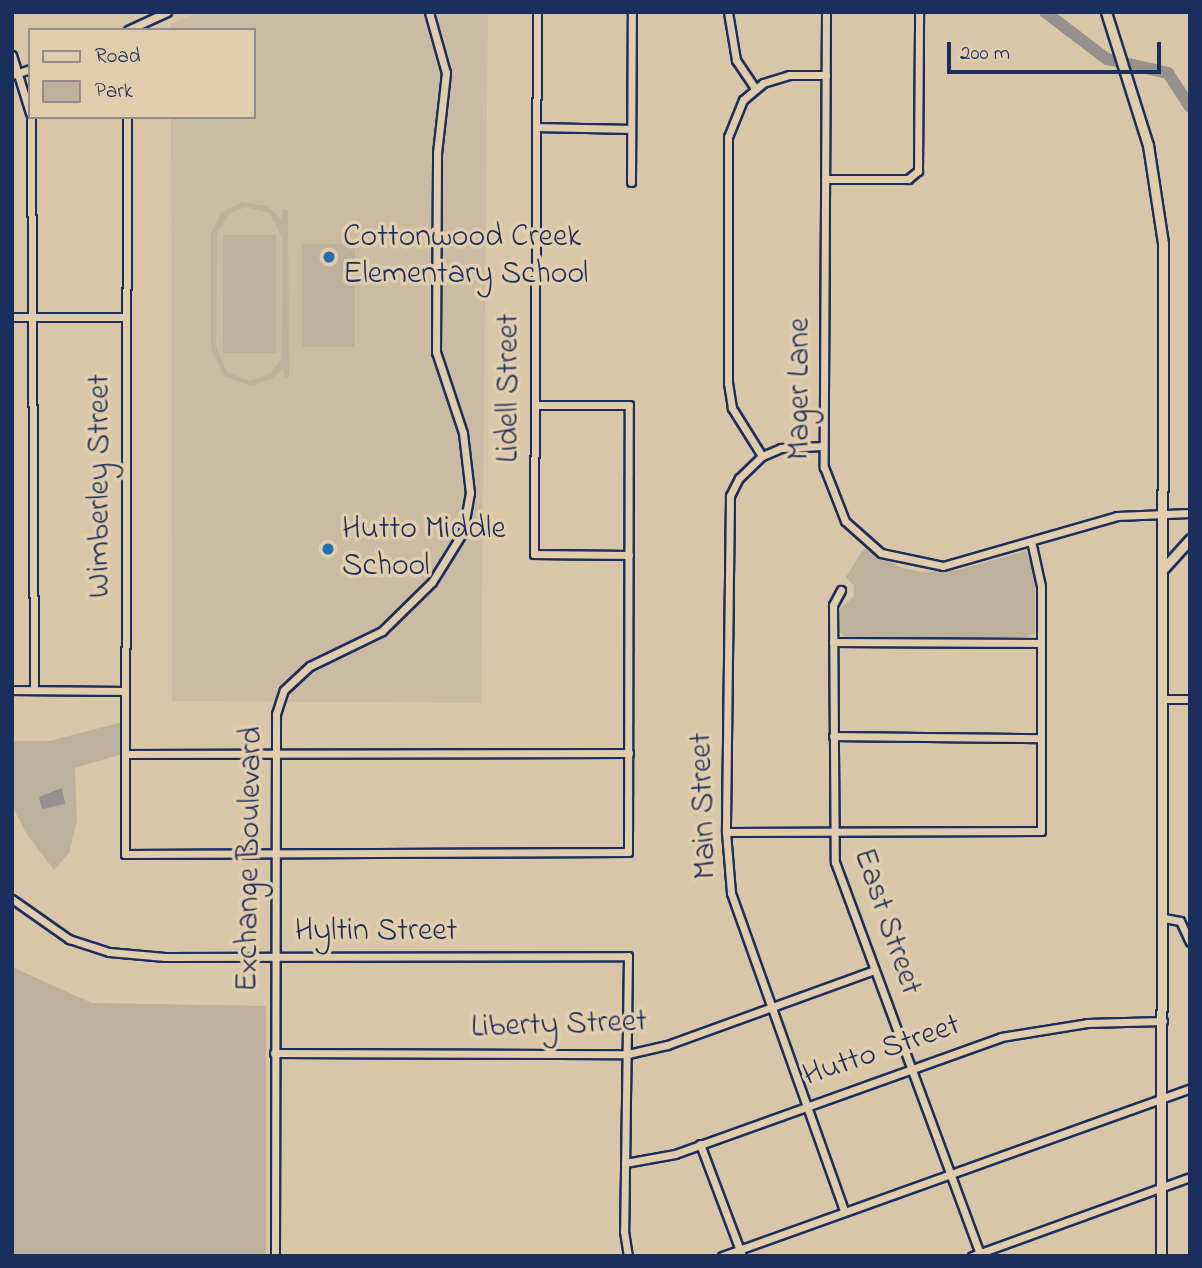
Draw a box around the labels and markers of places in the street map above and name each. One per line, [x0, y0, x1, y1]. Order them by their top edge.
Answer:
place label: Cottonwood Creek Elementary School [343, 220, 588, 295]
marker: Cottonwood Creek Elementary School [321, 249, 337, 265]
place label: Hutto Middle School [342, 512, 506, 587]
marker: Hutto Middle School [320, 541, 336, 557]

